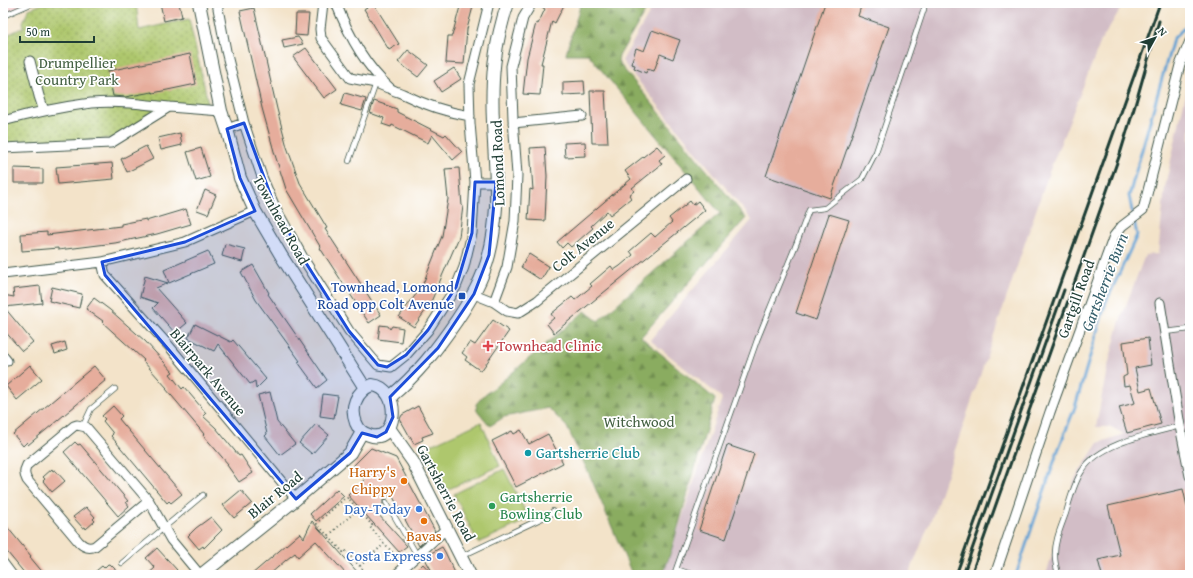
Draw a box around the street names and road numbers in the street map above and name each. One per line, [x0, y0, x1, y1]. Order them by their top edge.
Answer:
street label: Lomond Road [486, 120, 509, 206]
street label: Townhead Road [248, 171, 315, 268]
street label: Colt Avenue [547, 213, 618, 276]
street label: Gartgill Road [1052, 257, 1099, 341]
street label: Blairpark Avenue [165, 323, 251, 420]
street label: Gartsherrie Road [412, 441, 481, 545]
street label: Blair Road [243, 466, 307, 523]

